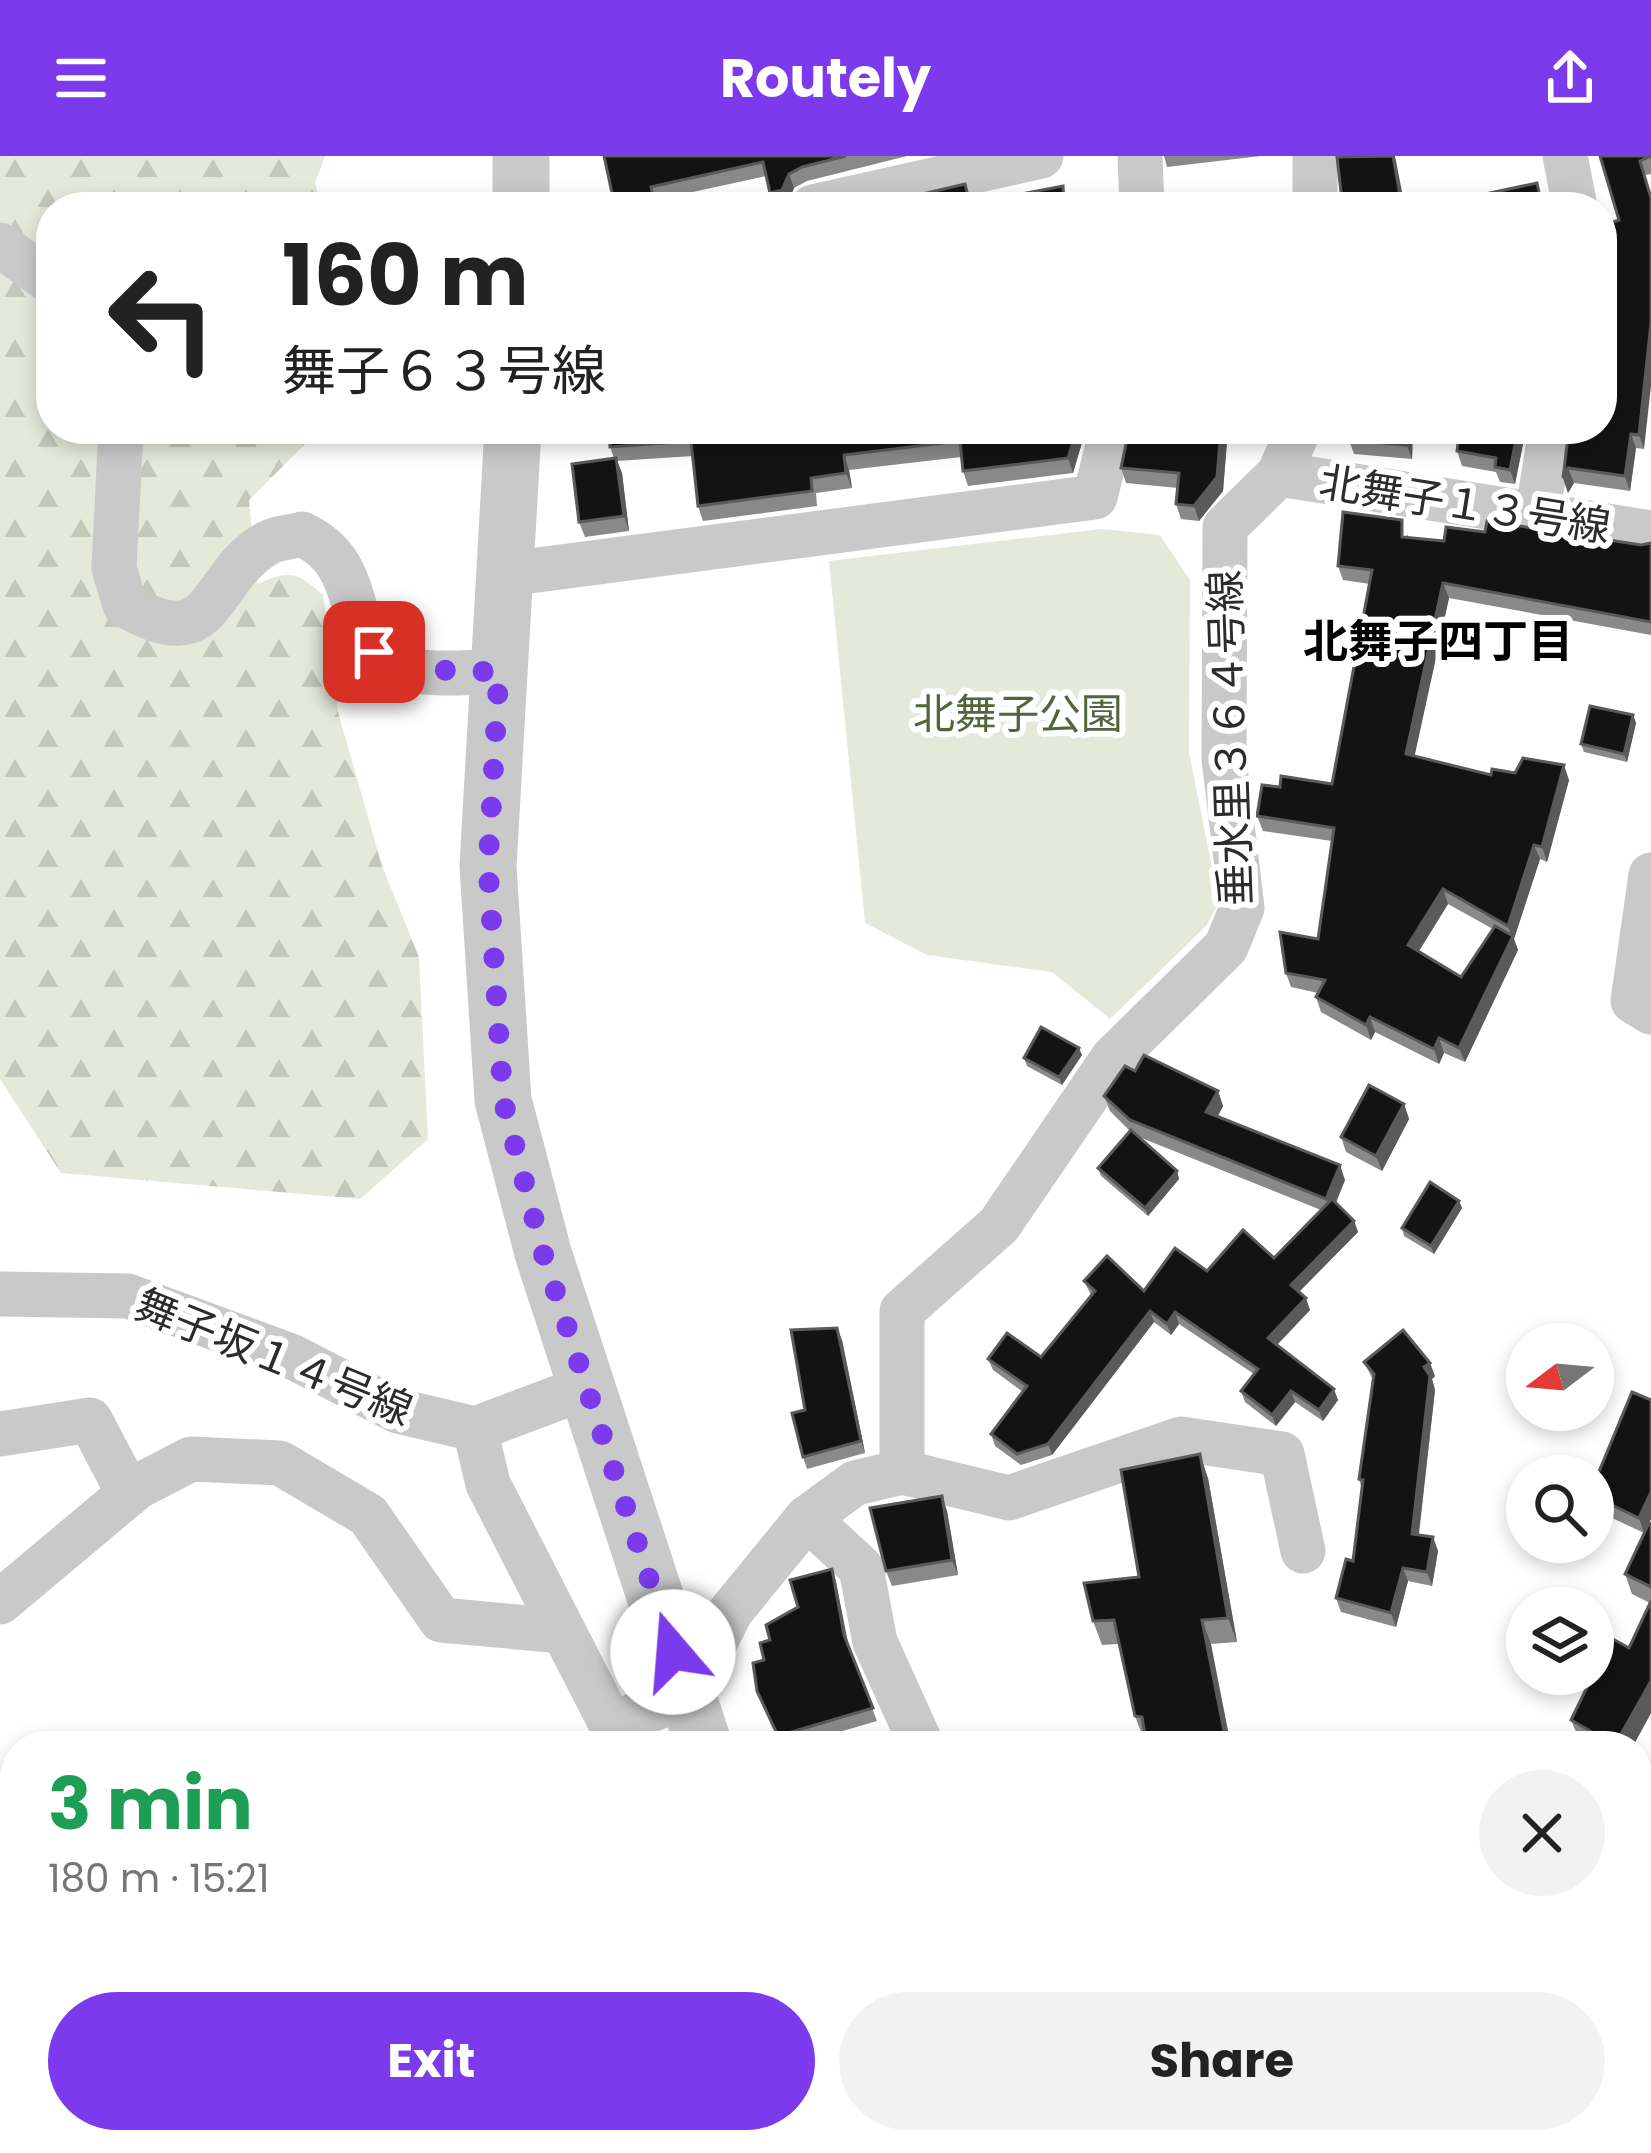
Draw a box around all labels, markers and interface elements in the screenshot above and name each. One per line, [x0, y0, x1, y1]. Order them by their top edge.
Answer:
text: Routely [720, 40, 931, 116]
icon: menu [48, 45, 114, 111]
icon: share [1537, 45, 1603, 111]
text: 160 m [282, 217, 529, 334]
icon: left [84, 240, 240, 396]
text: 舞子６３号線 [282, 333, 606, 409]
street label: 北舞子１３号線 [1315, 452, 1615, 557]
street label: 垂水里３６４号線 [1195, 569, 1266, 907]
pin [323, 601, 425, 703]
district label: 北舞子四丁目 [1303, 610, 1573, 673]
icon: arrive [341, 619, 407, 685]
park label: 北舞子公園 [913, 685, 1123, 744]
street label: 舞子坂１４号線 [126, 1275, 421, 1440]
north arrow [1506, 1323, 1614, 1431]
map controls [1506, 1323, 1614, 1695]
button: search [1506, 1455, 1614, 1563]
button: layers [1506, 1587, 1614, 1695]
position arrow [610, 1589, 736, 1715]
text: 3 min [48, 1753, 253, 1854]
button: close [1479, 1770, 1605, 1896]
text: 180 m · 15:21 [48, 1851, 269, 1906]
button: Exit [48, 1992, 815, 2130]
button: Share [839, 1992, 1605, 2130]

